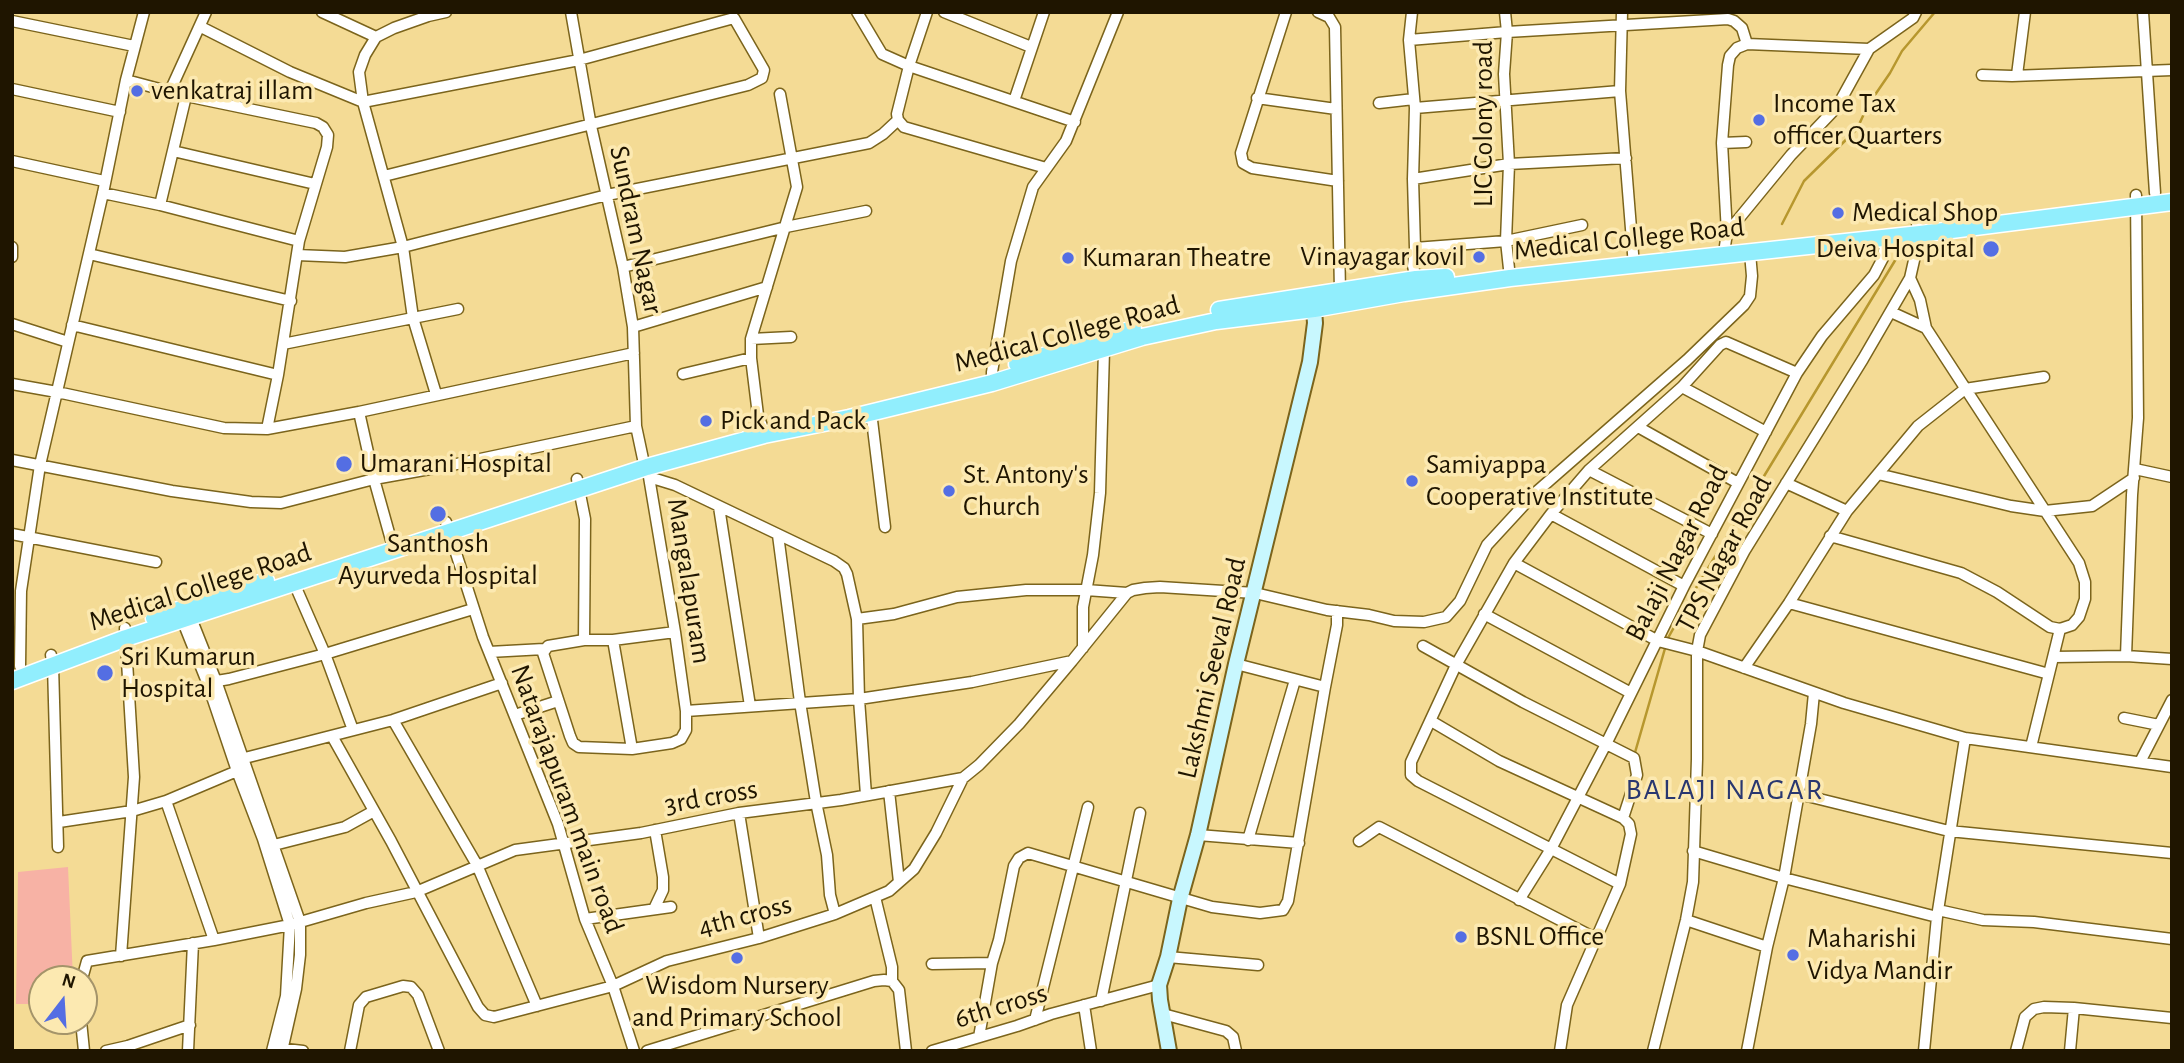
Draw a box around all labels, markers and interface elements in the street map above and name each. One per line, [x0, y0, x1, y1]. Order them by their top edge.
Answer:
street label: LIC Colony road [1467, 41, 1501, 207]
place label: venkatraj illam [151, 74, 313, 108]
marker: venkatraj illam [129, 83, 145, 99]
place label: Income Tax officer Quarters [1773, 87, 1942, 153]
marker: Income Tax officer Quarters [1751, 112, 1767, 128]
street label: Sundram Nagar [602, 143, 670, 317]
place label: Medical Shop [1852, 196, 1998, 230]
marker: Medical Shop [1830, 205, 1846, 221]
street label: Medical College Road [1512, 210, 1746, 268]
place label: Deiva Hospital [1816, 232, 1975, 266]
marker: Deiva Hospital [1981, 239, 2001, 259]
place label: Vinayagar kovil [1300, 240, 1465, 274]
place label: Kumaran Theatre [1082, 241, 1271, 275]
marker: Vinayagar kovil [1471, 249, 1487, 265]
marker: Kumaran Theatre [1060, 250, 1076, 266]
street label: Medical College Road [951, 288, 1183, 380]
place label: Pick and Pack [720, 404, 866, 438]
marker: Pick and Pack [698, 413, 714, 429]
place label: Umarani Hospital [360, 447, 552, 481]
place label: Samiyappa Cooperative Institute [1426, 448, 1653, 514]
marker: Umarani Hospital [334, 454, 354, 474]
place label: St. Antony's Church [963, 458, 1089, 524]
street label: Balaji Nagar Road [1618, 459, 1736, 647]
street label: TPS Nagar Road [1669, 470, 1779, 638]
marker: Samiyappa Cooperative Institute [1404, 473, 1420, 489]
marker: St. Antony's Church [941, 483, 957, 499]
street label: Mangalapuram [659, 496, 719, 666]
marker: Santhosh Ayurveda Hospital [428, 504, 448, 524]
place label: Santhosh Ayurveda Hospital [338, 527, 538, 593]
street label: Medical College Road [85, 535, 315, 639]
street label: Lakshmi Seeval Road [1170, 554, 1254, 782]
place label: Sri Kumarun Hospital [121, 640, 256, 706]
street label: Natarajapuram main road [503, 660, 631, 938]
marker: Sri Kumarun Hospital [95, 663, 115, 683]
street label: 3rd cross [662, 772, 760, 822]
district label: BALAJI NAGAR [1627, 772, 1823, 808]
street label: 4th cross [694, 887, 796, 945]
place label: BSNL Office [1475, 920, 1604, 954]
place label: Maharishi Vidya Mandir [1807, 922, 1952, 988]
marker: BSNL Office [1453, 929, 1469, 945]
marker: Maharishi Vidya Mandir [1785, 947, 1801, 963]
marker: Wisdom Nursery and Primary School [729, 950, 745, 966]
north arrow [28, 965, 98, 1035]
place label: Wisdom Nursery and Primary School [632, 969, 842, 1035]
text: N [60, 970, 78, 992]
street label: 6th cross [951, 976, 1051, 1036]

